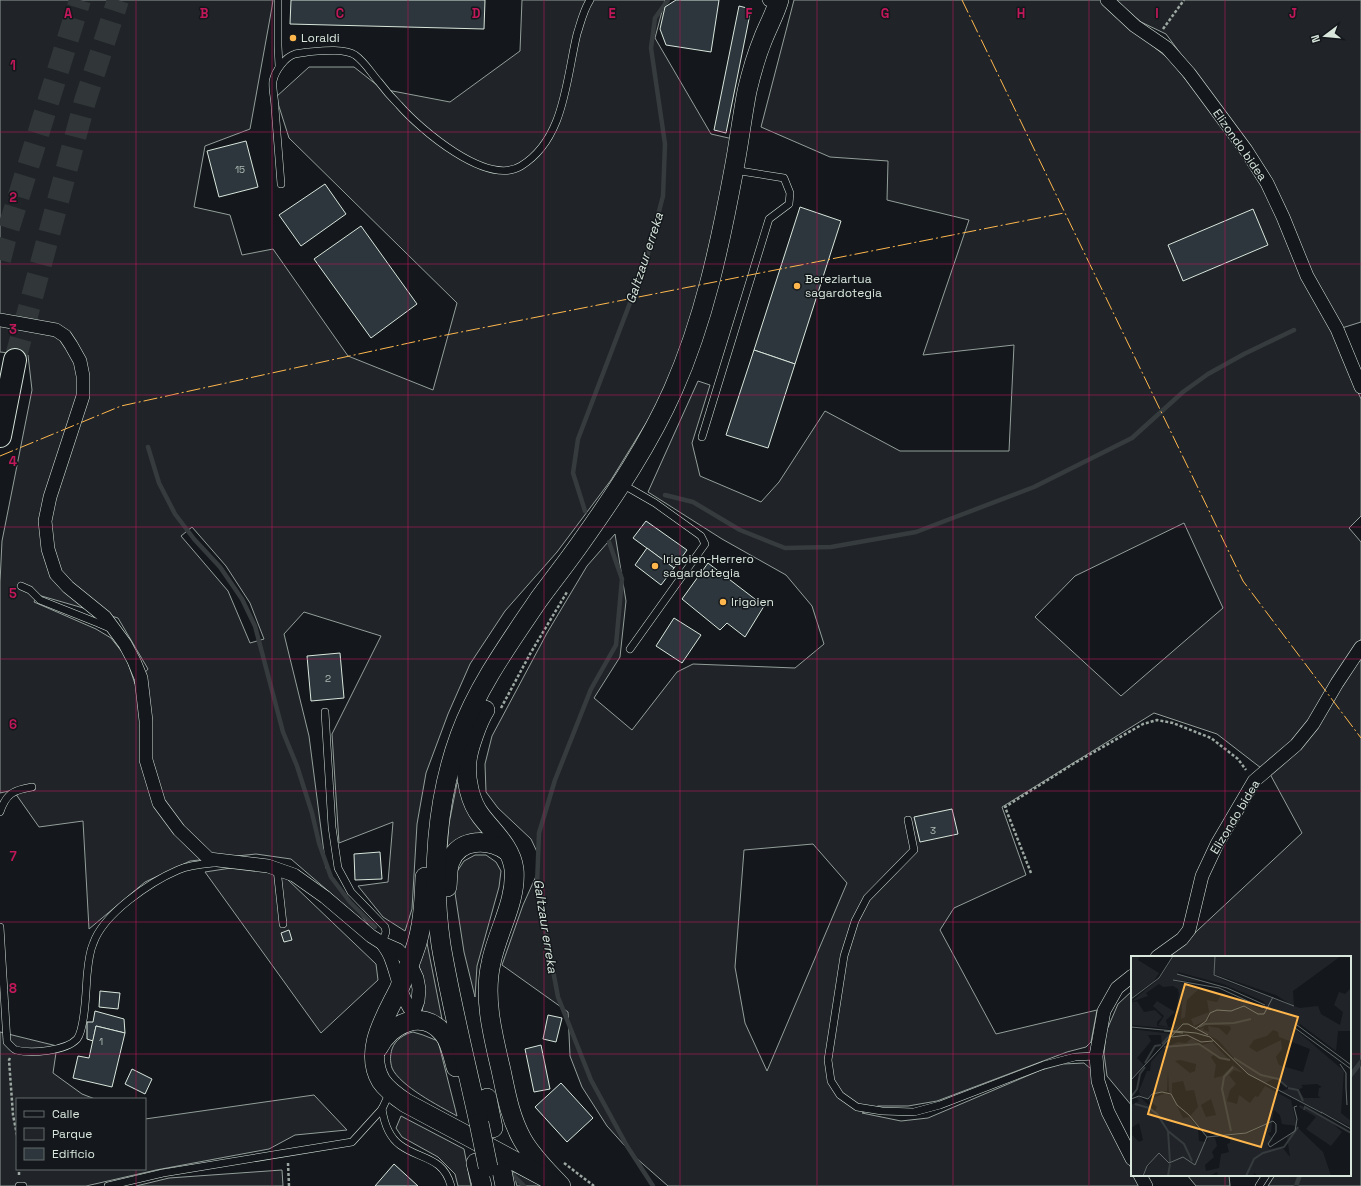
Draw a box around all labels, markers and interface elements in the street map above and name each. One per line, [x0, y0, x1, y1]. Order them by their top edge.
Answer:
text: A [64, 5, 73, 22]
text: B [200, 5, 209, 22]
text: C [336, 5, 344, 22]
text: D [472, 5, 481, 22]
text: E [608, 5, 616, 22]
text: F [746, 5, 753, 22]
text: G [881, 5, 889, 22]
text: H [1017, 5, 1025, 22]
text: I [1155, 5, 1159, 22]
text: J [1289, 5, 1297, 22]
north arrow [1305, 16, 1345, 56]
place label: Loraldi [301, 30, 340, 46]
marker: Loraldi [288, 33, 298, 43]
text: N [1308, 33, 1323, 44]
text: 1 [10, 57, 16, 74]
street label: Elizondo bidea [1209, 106, 1271, 184]
house number: 15 [235, 163, 245, 176]
text: 2 [9, 189, 17, 206]
water label: Galtzaur erreka [622, 210, 667, 306]
place label: Bereziartua sagardotegia [805, 271, 882, 301]
marker: Bereziartua sagardotegia [792, 281, 802, 291]
text: 3 [9, 321, 17, 338]
text: 4 [9, 453, 17, 470]
place label: Irigoien-Herrero sagardotegia [663, 551, 754, 581]
marker: Irigoien-Herrero sagardotegia [650, 561, 660, 571]
text: 5 [9, 585, 17, 602]
place label: Irigoien [731, 594, 774, 610]
marker: Irigoien [718, 597, 728, 607]
house number: 2 [325, 672, 331, 685]
text: 6 [9, 716, 17, 733]
street label: Elizondo bidea [1206, 777, 1264, 857]
house number: 3 [930, 824, 936, 837]
text: 7 [9, 848, 17, 865]
water label: Galtzaur erreka [530, 878, 561, 975]
inset map [1131, 956, 1351, 1176]
text: 8 [9, 980, 17, 997]
house number: 1 [99, 1035, 103, 1048]
legend [16, 1098, 146, 1170]
text: Calle [52, 1106, 80, 1122]
text: Parque [52, 1126, 92, 1142]
text: Edificio [52, 1146, 95, 1162]

